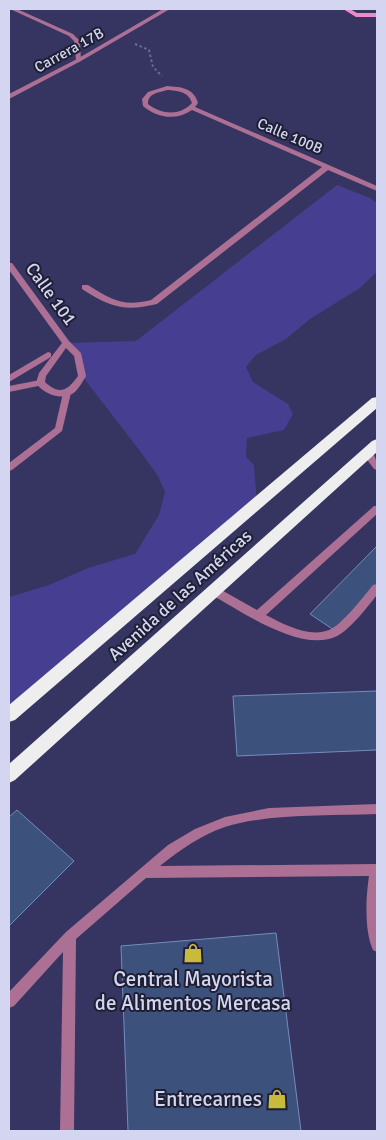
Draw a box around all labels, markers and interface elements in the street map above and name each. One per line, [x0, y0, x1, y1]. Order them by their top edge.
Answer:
street label: Carrera 17B [31, 24, 107, 76]
street label: Calle 100B [255, 114, 325, 158]
street label: Calle 101 [21, 258, 81, 330]
street label: Avenida de las Américas [104, 525, 256, 665]
shop icon: Central Mayorista de Alimentos Mercasa [182, 942, 204, 964]
place label: Central Mayorista de Alimentos Mercasa [95, 966, 291, 1016]
place label: Entrecarnes [154, 1086, 262, 1112]
shop icon: Entrecarnes [266, 1088, 288, 1110]

